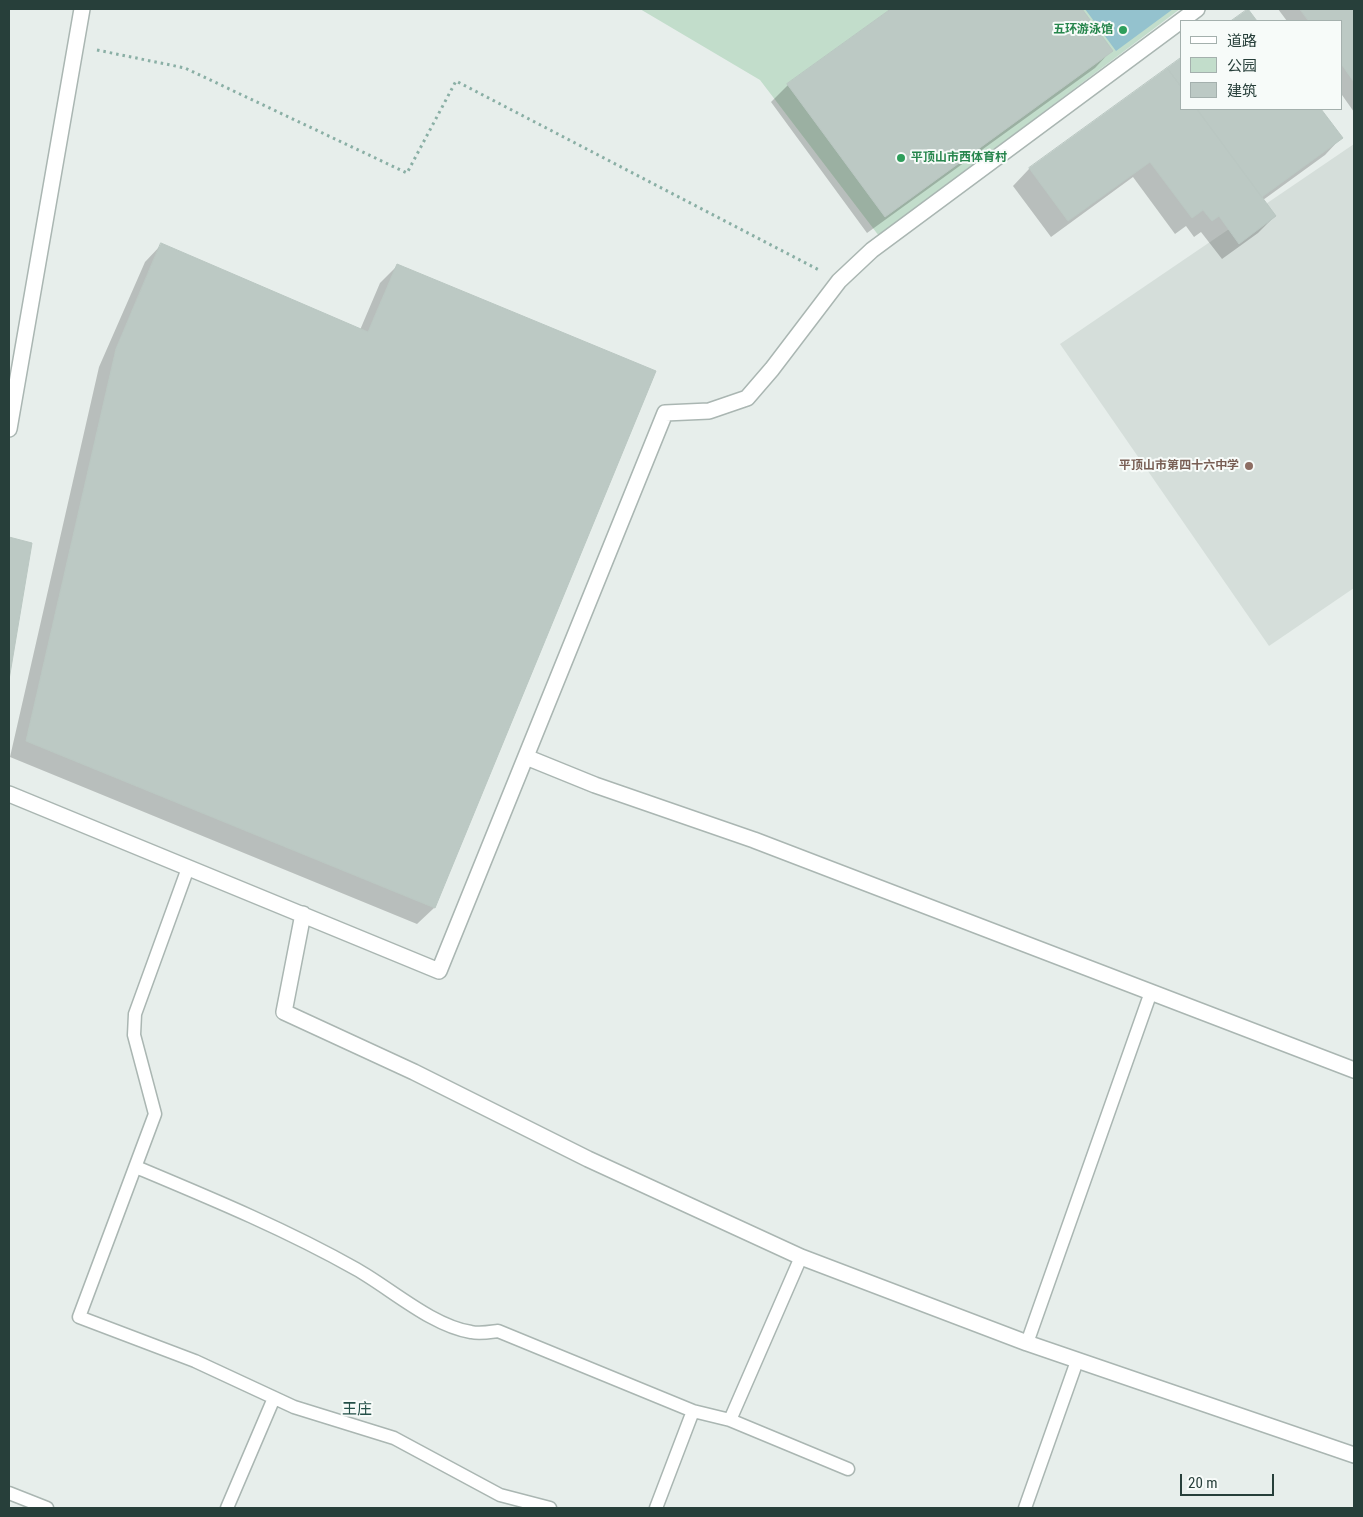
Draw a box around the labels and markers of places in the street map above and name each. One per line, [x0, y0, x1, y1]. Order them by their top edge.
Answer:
place label: 五环游泳馆 [1053, 23, 1113, 37]
marker: 五环游泳馆 [1117, 24, 1129, 36]
place label: 平顶山市西体育村 [911, 151, 1007, 165]
marker: 平顶山市西体育村 [895, 152, 907, 164]
place label: 平顶山市第四十六中学 [1119, 459, 1239, 473]
marker: 平顶山市第四十六中学 [1243, 460, 1255, 472]

